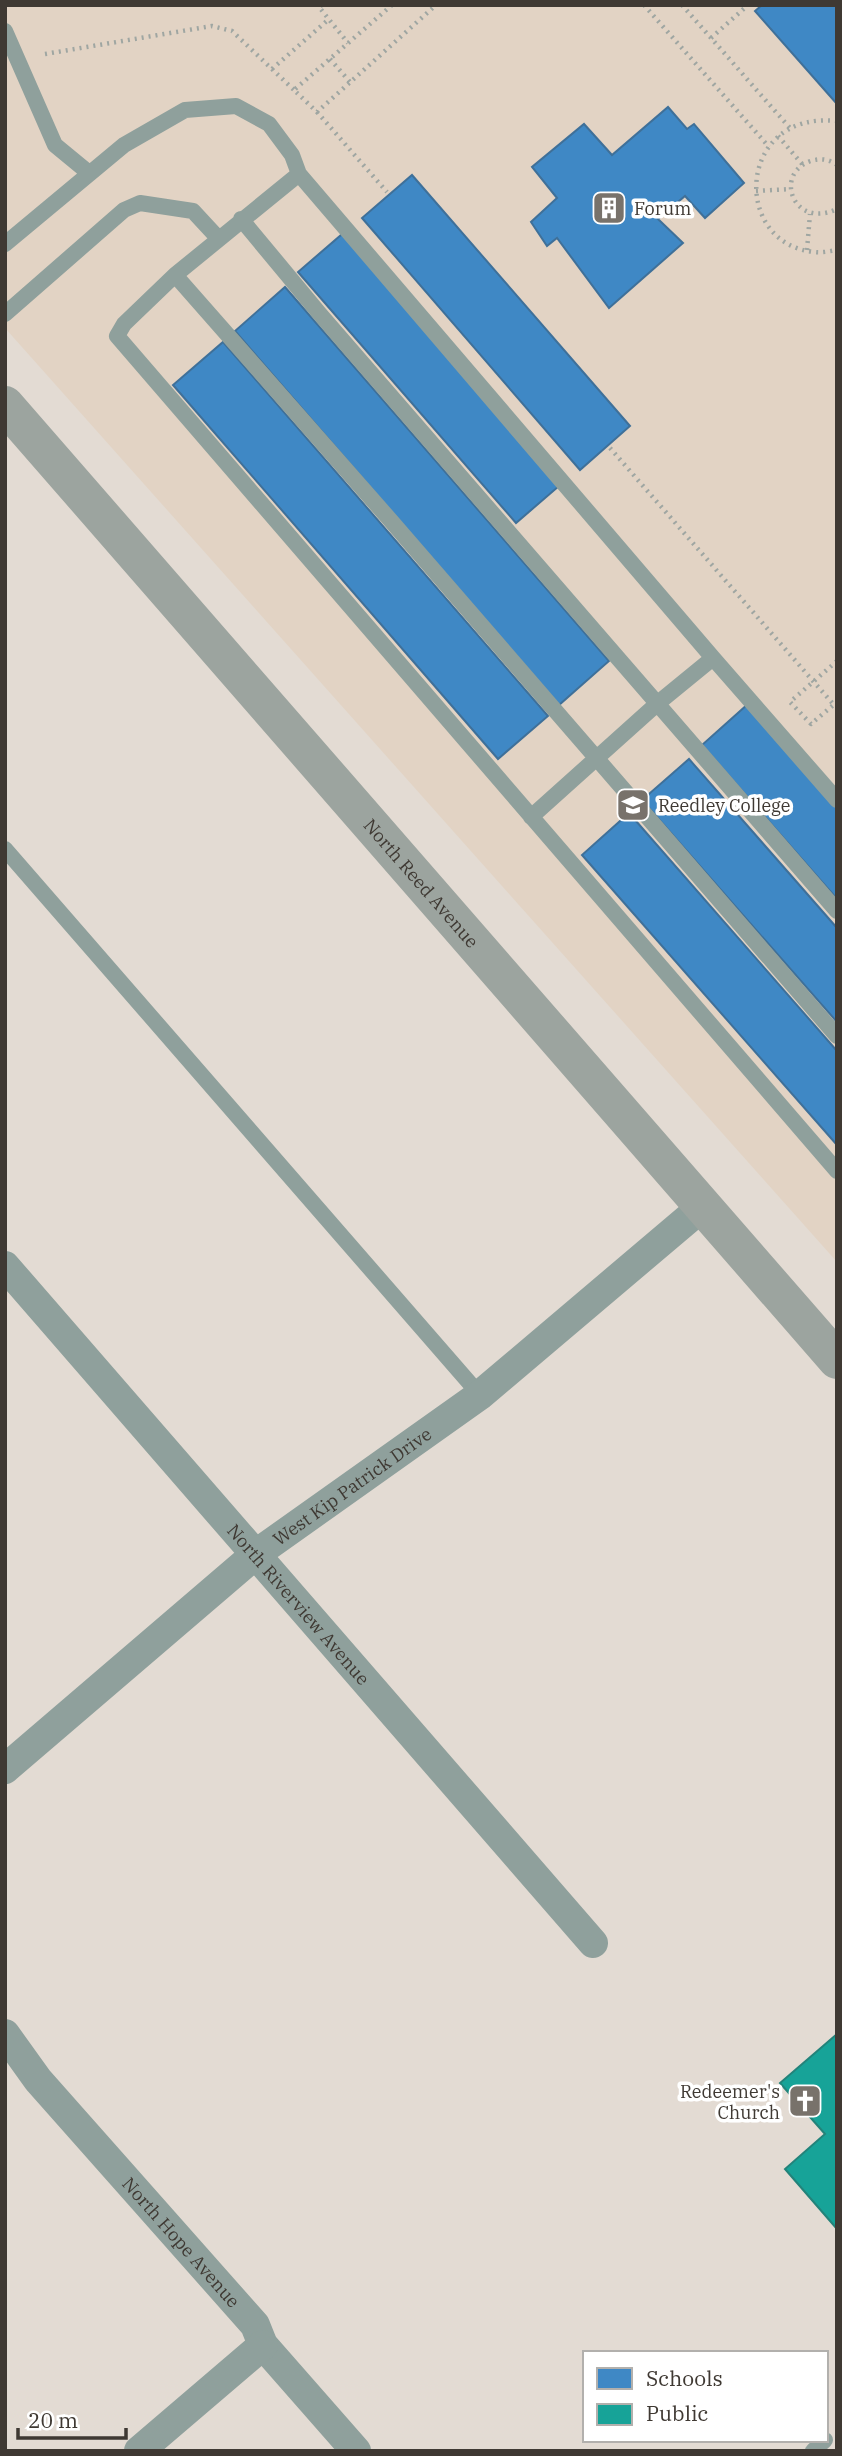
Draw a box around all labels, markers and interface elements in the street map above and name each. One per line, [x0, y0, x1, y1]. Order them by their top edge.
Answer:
building icon: Forum [590, 189, 628, 227]
place label: Forum [634, 197, 691, 220]
school or university icon: Reedley College [614, 786, 652, 824]
place label: Reedley College [658, 794, 790, 817]
street label: North Reed Avenue [359, 814, 484, 952]
street label: West Kip Patrick Drive [268, 1422, 436, 1550]
street label: North Riverview Avenue [223, 1519, 375, 1689]
place label: Redeemer's Church [680, 2080, 780, 2124]
church icon: Redeemer's Church [786, 2082, 824, 2120]
street label: North Hope Avenue [118, 2172, 245, 2312]
legend [583, 2351, 828, 2442]
text: Schools [646, 2364, 723, 2392]
scale bar [18, 2396, 126, 2440]
text: Public [646, 2399, 708, 2427]
text: 20 m [28, 2406, 78, 2434]

